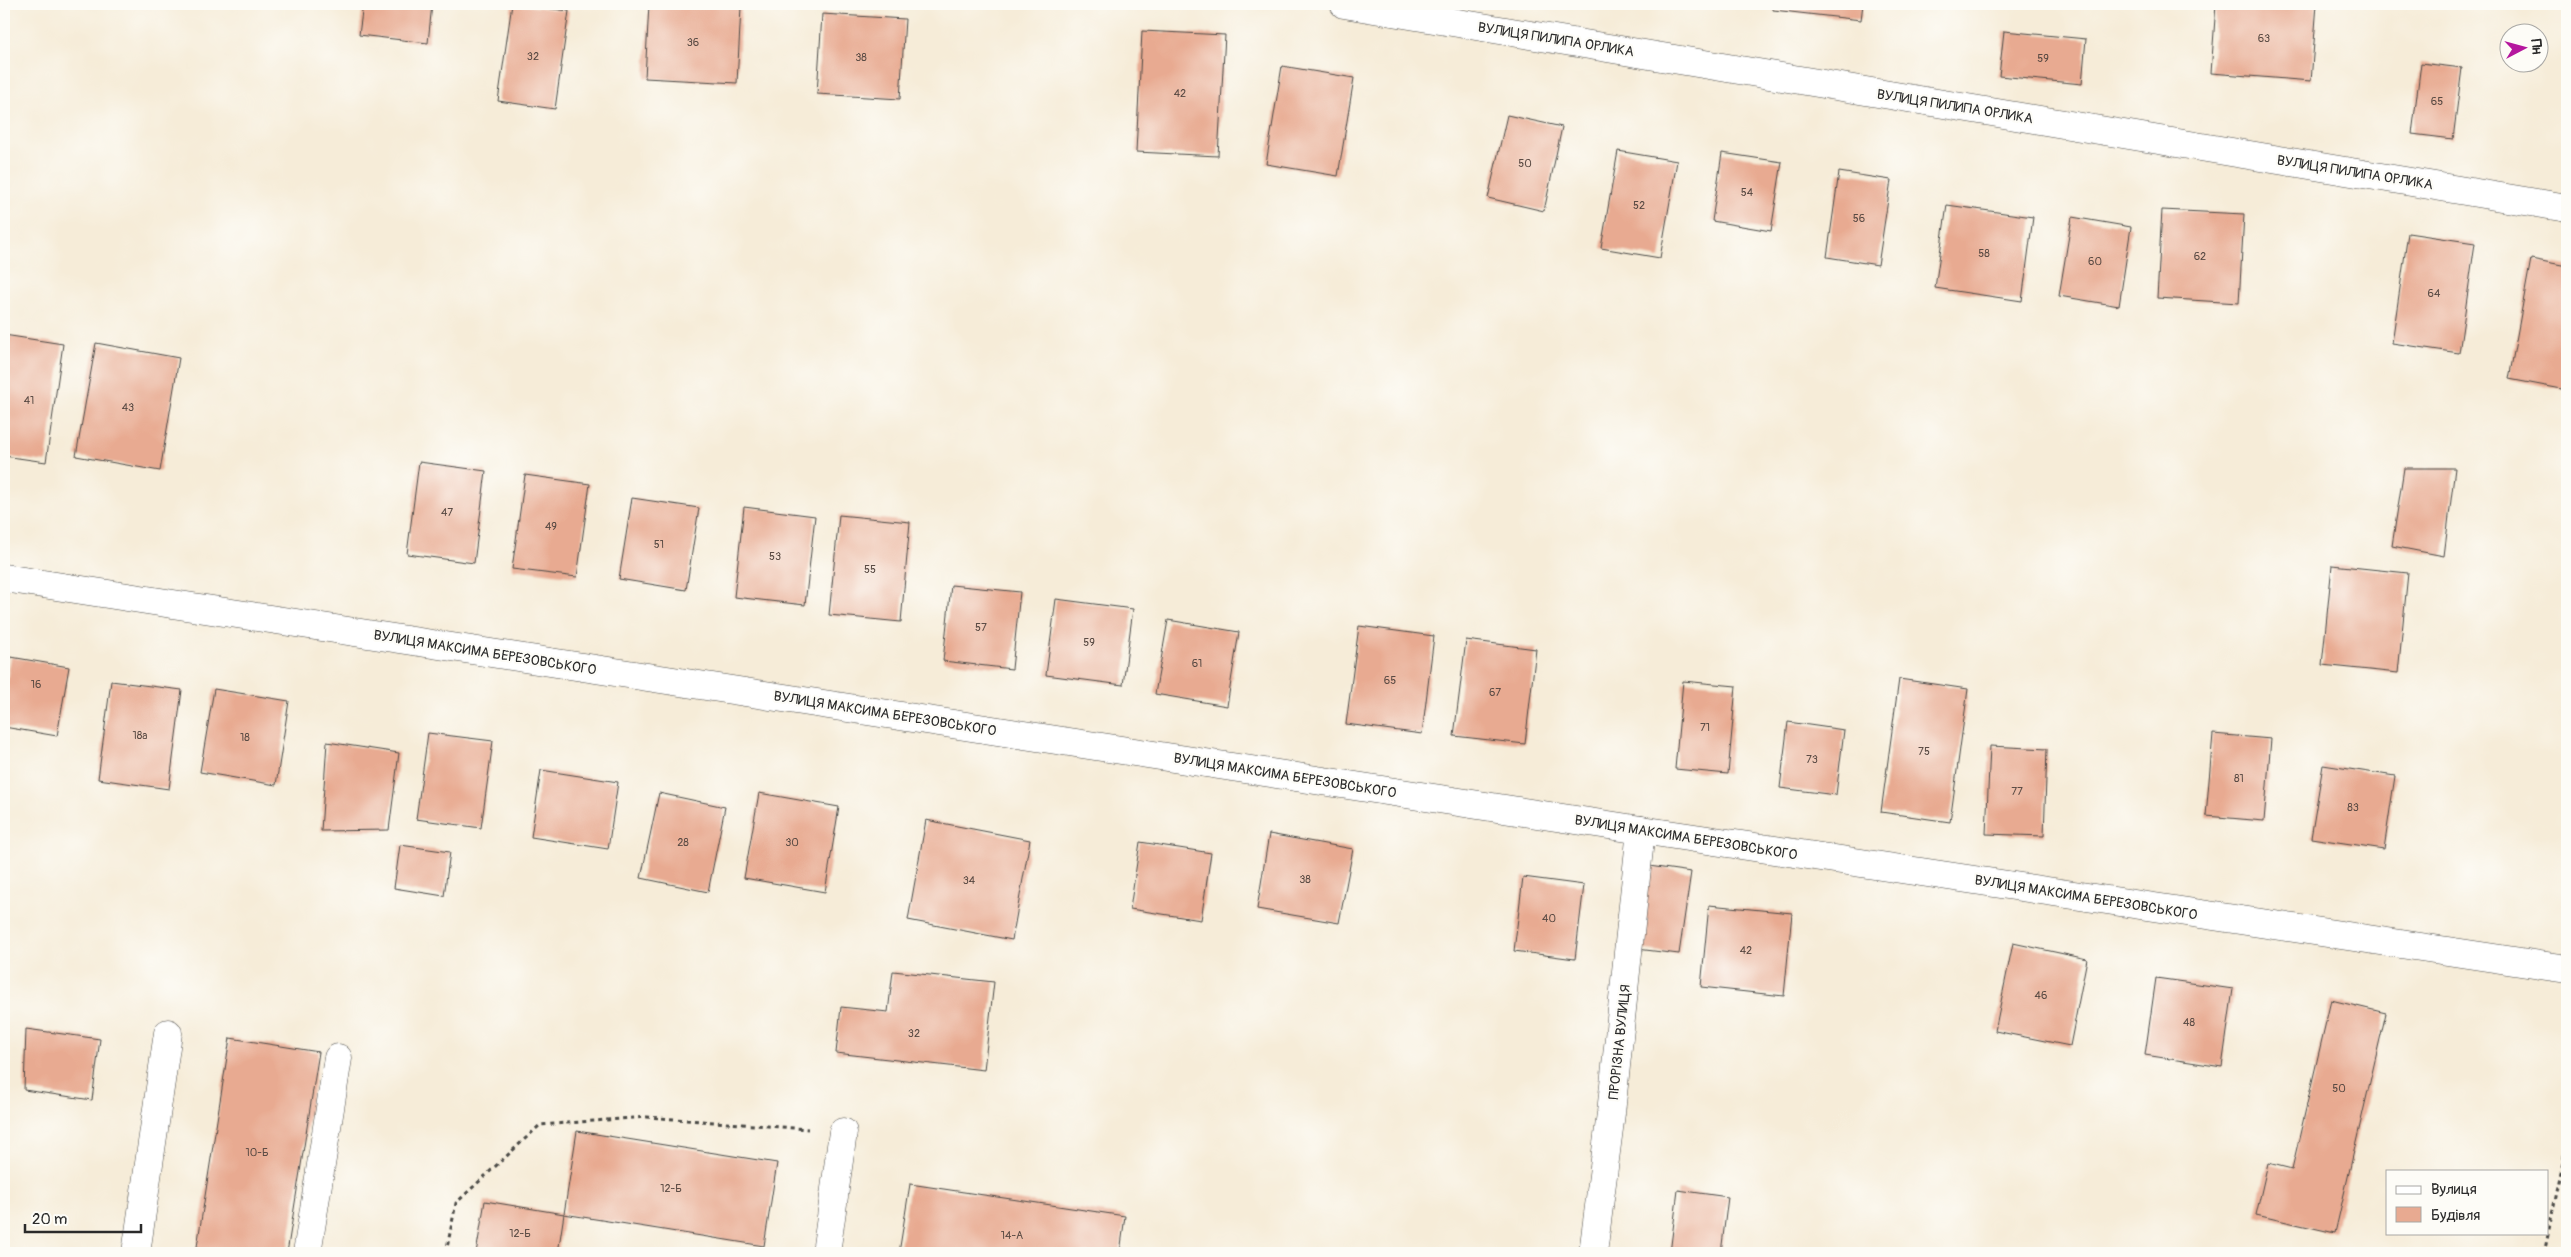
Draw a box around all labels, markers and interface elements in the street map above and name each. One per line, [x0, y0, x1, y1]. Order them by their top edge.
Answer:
street label: ВУЛИЦЯ ПИЛИПА ОРЛИКА [1477, 19, 1635, 60]
north arrow [2498, 22, 2548, 72]
house number: 63 [2258, 32, 2270, 45]
house number: 36 [687, 36, 699, 49]
text: Пн [2527, 38, 2546, 55]
house number: 32 [527, 50, 539, 63]
house number: 38 [855, 51, 867, 64]
house number: 59 [2037, 52, 2049, 65]
street label: ВУЛИЦЯ ПИЛИПА ОРЛИКА [1876, 86, 2034, 127]
house number: 42 [1174, 87, 1186, 100]
house number: 65 [2431, 95, 2443, 108]
street label: ВУЛИЦЯ ПИЛИПА ОРЛИКА [2276, 152, 2434, 193]
house number: 50 [1518, 157, 1532, 170]
house number: 54 [1741, 186, 1754, 199]
house number: 52 [1633, 199, 1645, 212]
house number: 56 [1853, 212, 1865, 225]
house number: 58 [1978, 247, 1990, 260]
house number: 62 [2194, 250, 2206, 263]
house number: 60 [2088, 255, 2102, 268]
house number: 64 [2428, 287, 2441, 300]
house number: 41 [24, 394, 34, 407]
house number: 43 [122, 401, 134, 414]
house number: 47 [441, 506, 453, 519]
house number: 49 [545, 520, 557, 533]
house number: 51 [654, 538, 664, 551]
house number: 53 [769, 550, 781, 563]
house number: 55 [864, 563, 876, 576]
house number: 57 [975, 621, 987, 634]
street label: ВУЛИЦЯ МАКСИМА БЕРЕЗОВСЬКОГО [372, 626, 598, 679]
house number: 59 [1083, 636, 1095, 649]
house number: 61 [1192, 657, 1202, 670]
house number: 65 [1384, 674, 1396, 687]
house number: 16 [31, 678, 41, 691]
house number: 67 [1489, 686, 1501, 699]
street label: ВУЛИЦЯ МАКСИМА БЕРЕЗОВСЬКОГО [772, 687, 998, 740]
house number: 71 [1700, 721, 1710, 734]
house number: 18а [133, 729, 147, 742]
house number: 18 [240, 731, 250, 744]
house number: 75 [1918, 745, 1930, 758]
street label: ВУЛИЦЯ МАКСИМА БЕРЕЗОВСЬКОГО [1172, 749, 1398, 802]
house number: 73 [1806, 753, 1818, 766]
house number: 81 [2234, 772, 2244, 785]
house number: 77 [2011, 785, 2023, 798]
house number: 83 [2347, 801, 2359, 814]
street label: ВУЛИЦЯ МАКСИМА БЕРЕЗОВСЬКОГО [1573, 811, 1799, 864]
house number: 28 [677, 836, 689, 849]
house number: 30 [785, 836, 799, 849]
street label: ВУЛИЦЯ МАКСИМА БЕРЕЗОВСЬКОГО [1973, 871, 2199, 924]
house number: 38 [1299, 873, 1311, 886]
house number: 34 [963, 874, 976, 887]
house number: 40 [1542, 912, 1556, 925]
house number: 42 [1740, 944, 1752, 957]
street label: ПРОРІЗНА ВУЛИЦЯ [1605, 984, 1634, 1100]
house number: 46 [2035, 989, 2047, 1002]
house number: 48 [2183, 1016, 2195, 1029]
house number: 32 [908, 1027, 920, 1040]
house number: 50 [2332, 1082, 2346, 1095]
house number: 10-Б [245, 1146, 269, 1159]
legend [2386, 1170, 2548, 1234]
text: Вулиця [2431, 1180, 2477, 1199]
house number: 12-Б [660, 1182, 682, 1195]
scale bar [25, 1202, 141, 1234]
text: Будівля [2431, 1206, 2480, 1225]
text: 20 m [32, 1210, 67, 1229]
house number: 12-Б [509, 1227, 531, 1240]
house number: 14-А [1001, 1229, 1023, 1242]

